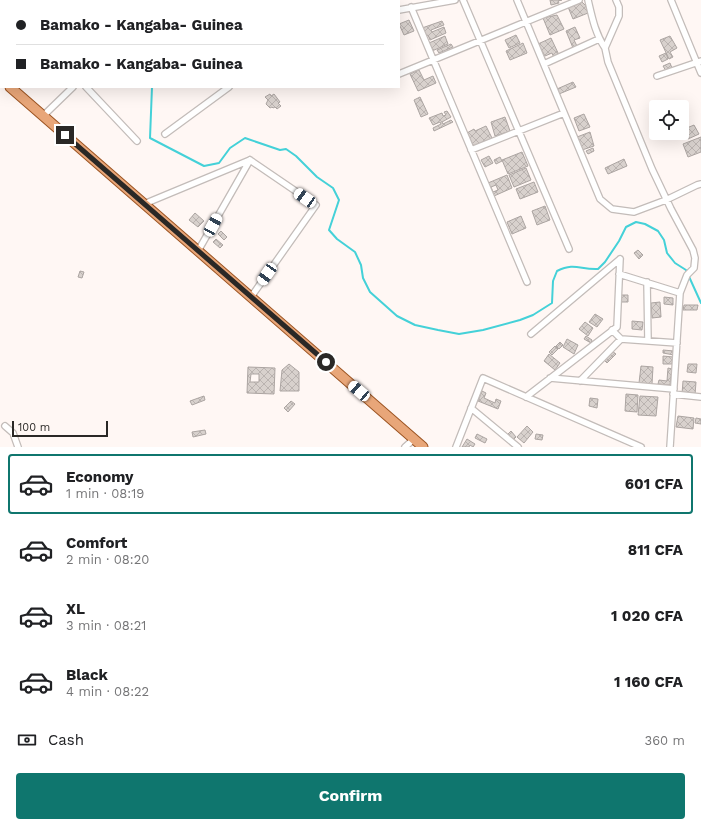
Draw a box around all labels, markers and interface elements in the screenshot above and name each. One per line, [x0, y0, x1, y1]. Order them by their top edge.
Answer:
text: Bamako - Kangaba- Guinea [40, 16, 243, 34]
text: Bamako - Kangaba- Guinea [40, 55, 243, 73]
map controls [649, 100, 689, 140]
button: locate [649, 100, 689, 140]
route end [56, 126, 74, 144]
car [292, 186, 318, 210]
car [202, 212, 224, 238]
car [255, 261, 279, 287]
route start [317, 353, 335, 371]
car [346, 379, 372, 403]
scale bar [12, 419, 108, 438]
text: 100 m [18, 421, 50, 434]
icon: car [18, 466, 54, 502]
text: Economy [66, 468, 133, 486]
text: 601 CFA [625, 475, 683, 493]
text: 1 min · 08:19 [66, 486, 144, 501]
icon: car [18, 532, 54, 568]
text: Comfort [66, 534, 127, 552]
text: 811 CFA [628, 541, 683, 559]
text: 2 min · 08:20 [66, 552, 149, 567]
icon: car [18, 598, 54, 634]
text: XL [66, 600, 85, 618]
text: 1 020 CFA [611, 607, 683, 625]
text: 3 min · 08:21 [66, 618, 146, 633]
icon: car [18, 664, 54, 700]
text: Black [66, 666, 108, 684]
text: 1 160 CFA [614, 673, 683, 691]
text: 4 min · 08:22 [66, 684, 149, 699]
icon: cash [16, 729, 38, 751]
text: Cash [48, 731, 84, 749]
text: 360 m [645, 733, 685, 748]
button: Confirm [16, 773, 685, 819]

